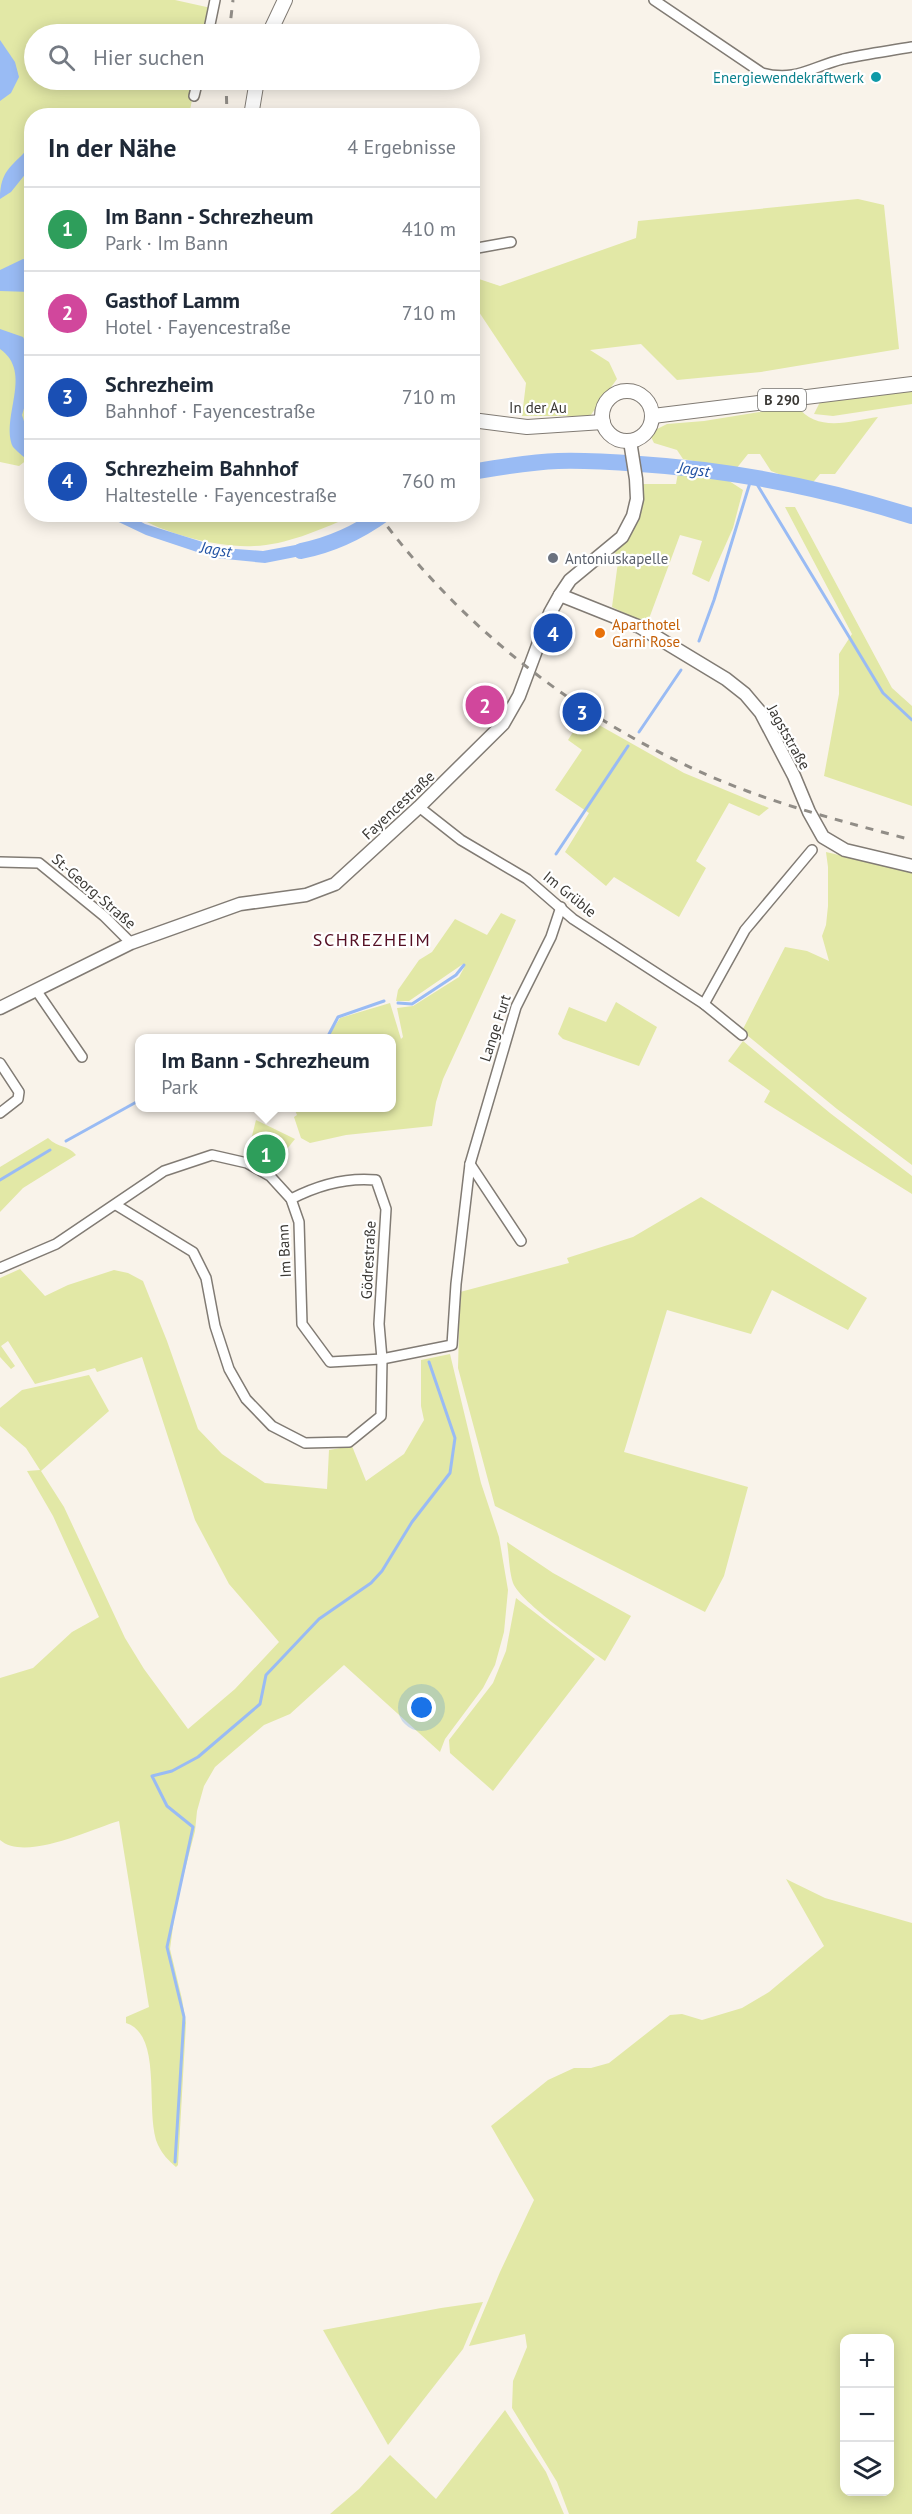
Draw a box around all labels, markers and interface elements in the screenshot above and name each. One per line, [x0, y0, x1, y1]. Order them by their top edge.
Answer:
search box [24, 24, 480, 90]
icon: search [45, 41, 78, 74]
text: Hier suchen [93, 43, 205, 71]
place label: Energiewendekraftwerk [713, 68, 865, 87]
marker: Energiewendekraftwerk [869, 70, 883, 84]
text: In der Nähe [48, 131, 176, 164]
text: 4 Ergebnisse [347, 134, 456, 160]
text: Im Bann - Schrezheum [105, 202, 314, 230]
text: 1 [62, 216, 73, 242]
text: 410 m [402, 216, 456, 242]
text: Park · Im Bann [105, 230, 228, 256]
text: Gasthof Lamm [105, 286, 240, 314]
text: 2 [62, 300, 73, 326]
text: 710 m [402, 300, 456, 326]
text: Hotel · Fayencestraße [105, 314, 291, 340]
text: Schrezheim [105, 370, 214, 398]
text: 3 [62, 384, 73, 410]
text: 710 m [402, 384, 456, 410]
road number: B 290 [758, 389, 806, 411]
text: Bahnhof · Fayencestraße [105, 398, 315, 424]
street label: In der Au [509, 398, 567, 417]
text: Schrezheim Bahnhof [105, 454, 298, 482]
water label: Jagst [676, 457, 712, 481]
text: 4 [62, 468, 73, 494]
text: 760 m [402, 468, 456, 494]
text: Haltestelle · Fayencestraße [105, 482, 337, 508]
water label: Jagst [198, 536, 234, 562]
place label: Antoniuskapelle [565, 549, 668, 568]
marker: Antoniuskapelle [546, 551, 560, 565]
pin: 4 [534, 610, 572, 656]
place label: Aparthotel Garni Rose [612, 615, 681, 651]
marker: Aparthotel Garni Rose [593, 626, 607, 640]
pin: 2 [466, 682, 504, 728]
pin: 3 [562, 690, 602, 734]
street label: Jagststraße [763, 700, 815, 773]
street label: Fayencestraße [358, 767, 438, 843]
street label: St.-Georg-Straße [48, 849, 140, 933]
street label: Im Grüble [540, 867, 600, 921]
district label: SCHREZHEIM [313, 928, 431, 951]
street label: Lange Furt [475, 992, 515, 1064]
popup [135, 1034, 396, 1112]
text: Im Bann - Schrezheum [161, 1046, 370, 1074]
text: Park [161, 1074, 198, 1100]
pin: 1 [246, 1132, 286, 1176]
street label: Gödrestraße [356, 1220, 380, 1300]
street label: Im Bann [273, 1224, 295, 1278]
your location [407, 1693, 436, 1722]
map controls [840, 2334, 894, 2496]
button: + [840, 2334, 894, 2388]
button: − [840, 2388, 894, 2442]
button: layers [840, 2442, 894, 2496]

